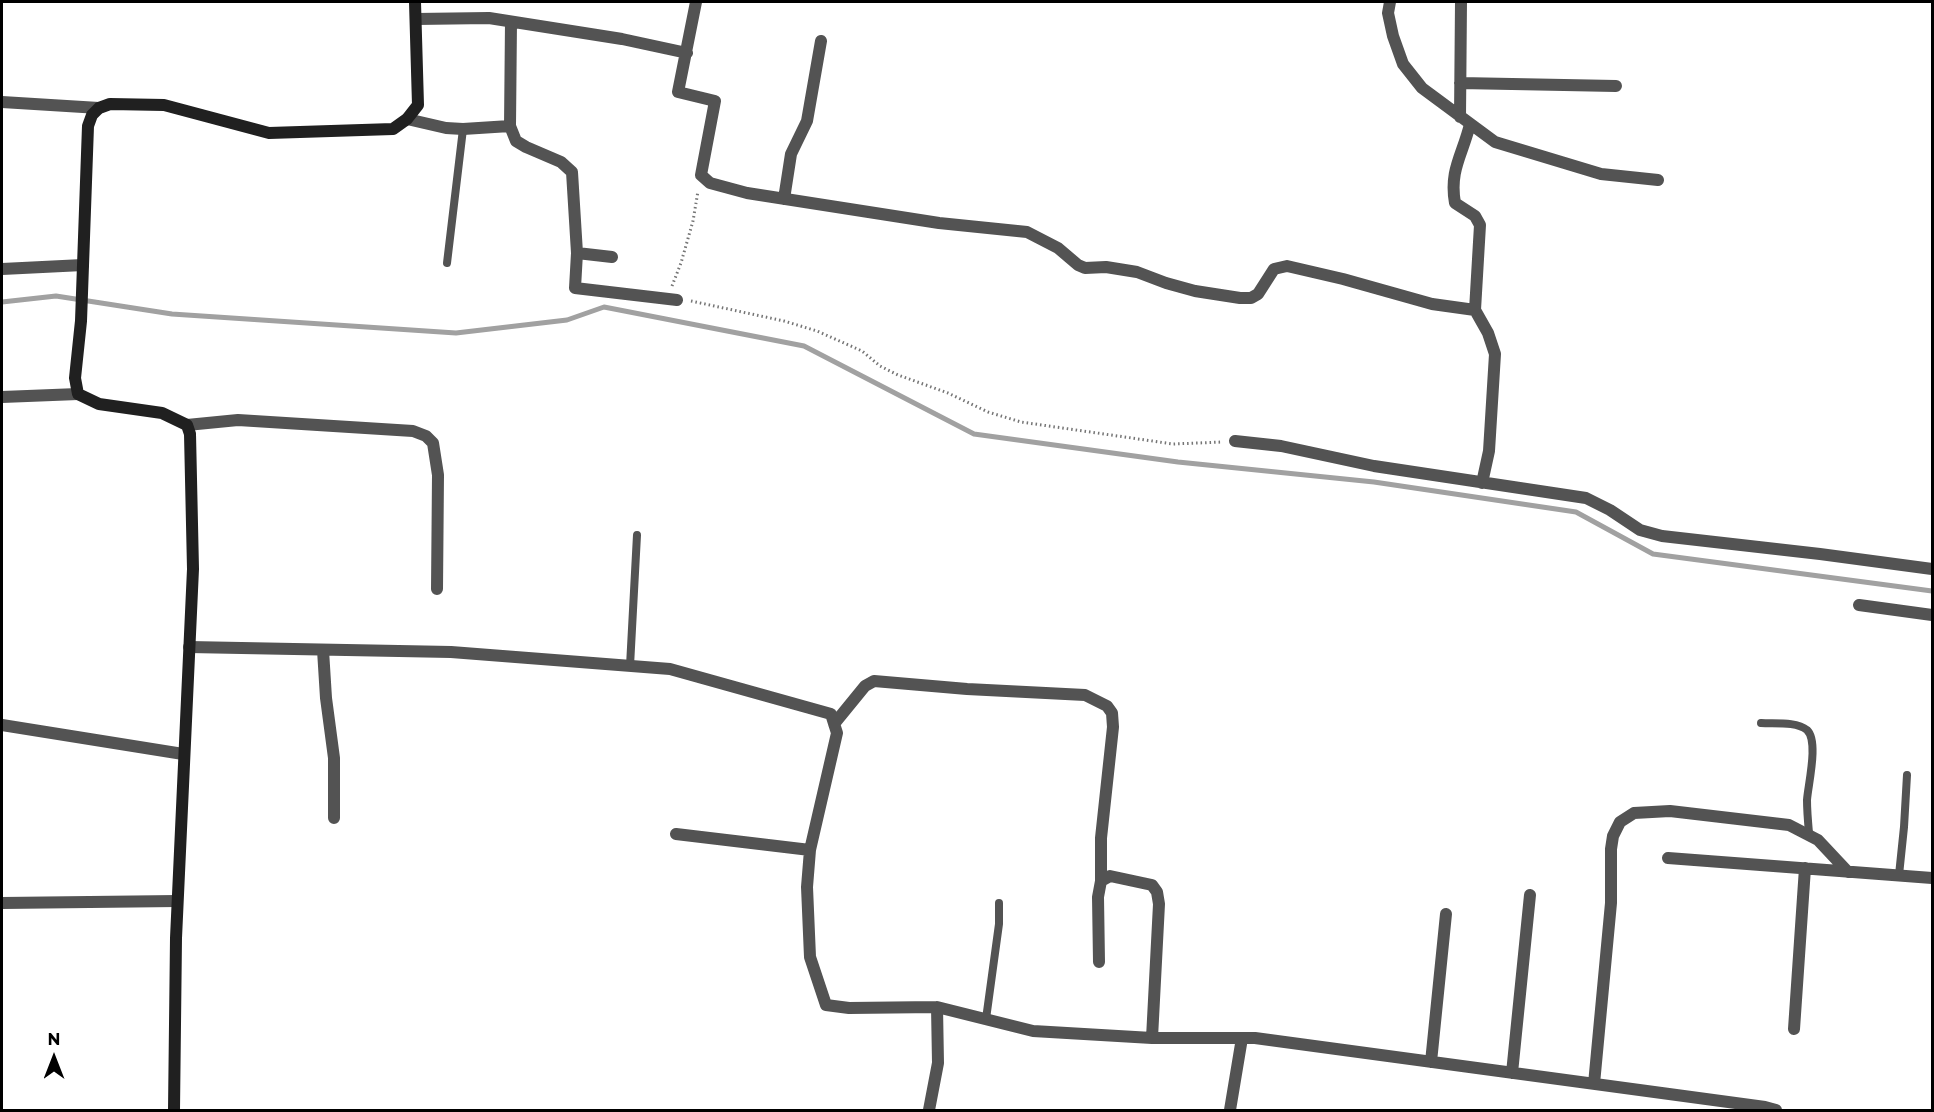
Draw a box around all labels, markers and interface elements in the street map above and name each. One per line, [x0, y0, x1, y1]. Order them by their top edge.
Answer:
north arrow [24, 1028, 84, 1088]
text: N [48, 1030, 60, 1049]

